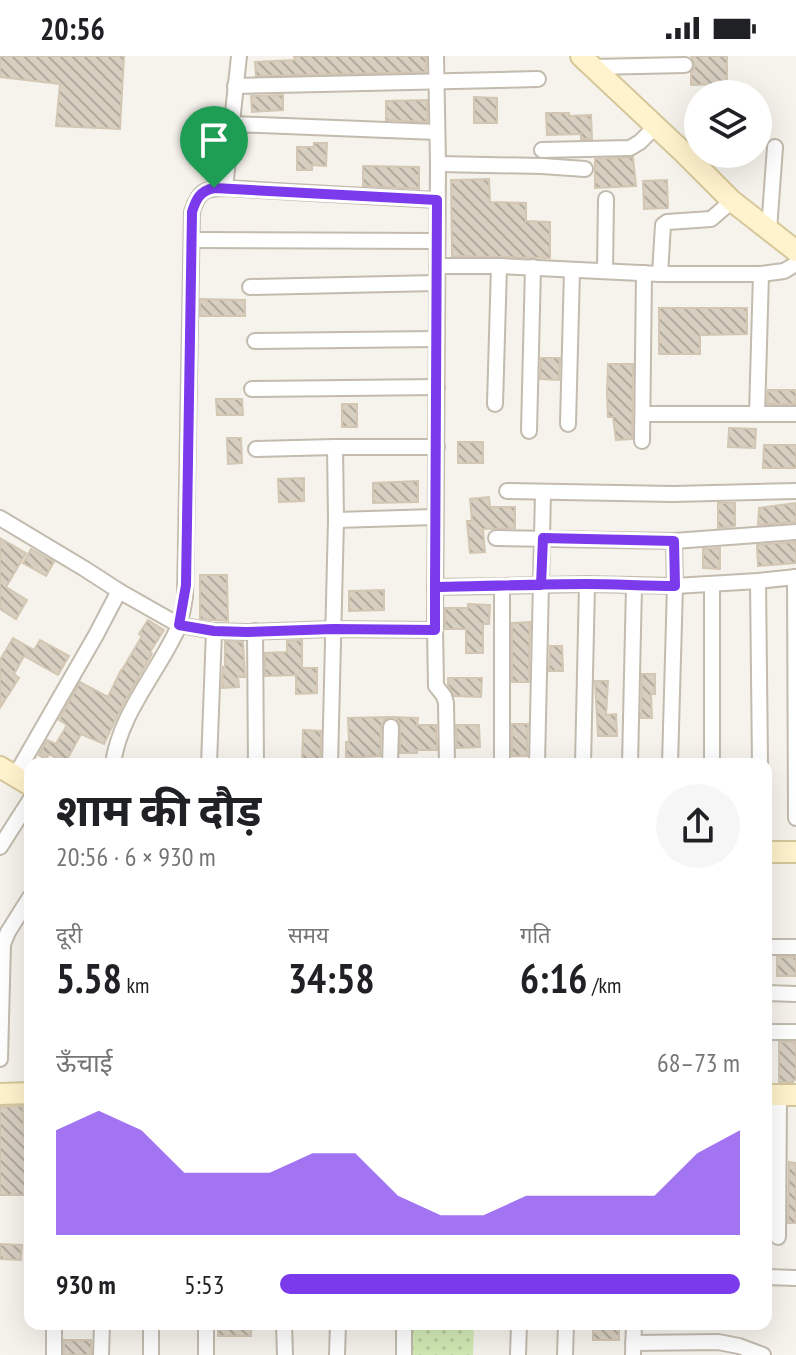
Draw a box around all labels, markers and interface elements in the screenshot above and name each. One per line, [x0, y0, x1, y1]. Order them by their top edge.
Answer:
text: 20:56 [40, 9, 105, 48]
map controls [684, 80, 772, 168]
button: layers [684, 80, 772, 168]
pin [180, 106, 248, 188]
icon: arrive [192, 118, 236, 162]
text: शाम की दौड़ [56, 781, 261, 838]
button: share [656, 784, 740, 868]
text: 20:56 · 6 × 930 m [56, 840, 216, 873]
text: दूरी [56, 921, 82, 949]
text: समय [288, 921, 329, 949]
text: गति [520, 921, 551, 949]
text: 5.58 [56, 952, 122, 1004]
text: 34:58 [288, 952, 375, 1004]
text: 6:16 [520, 952, 587, 1004]
text: km [122, 971, 149, 999]
text: /km [587, 971, 621, 999]
text: ऊँचाई [56, 1046, 112, 1079]
text: 68–73 m [657, 1046, 740, 1079]
text: 930 m [56, 1268, 116, 1301]
text: 5:53 [184, 1268, 224, 1301]

